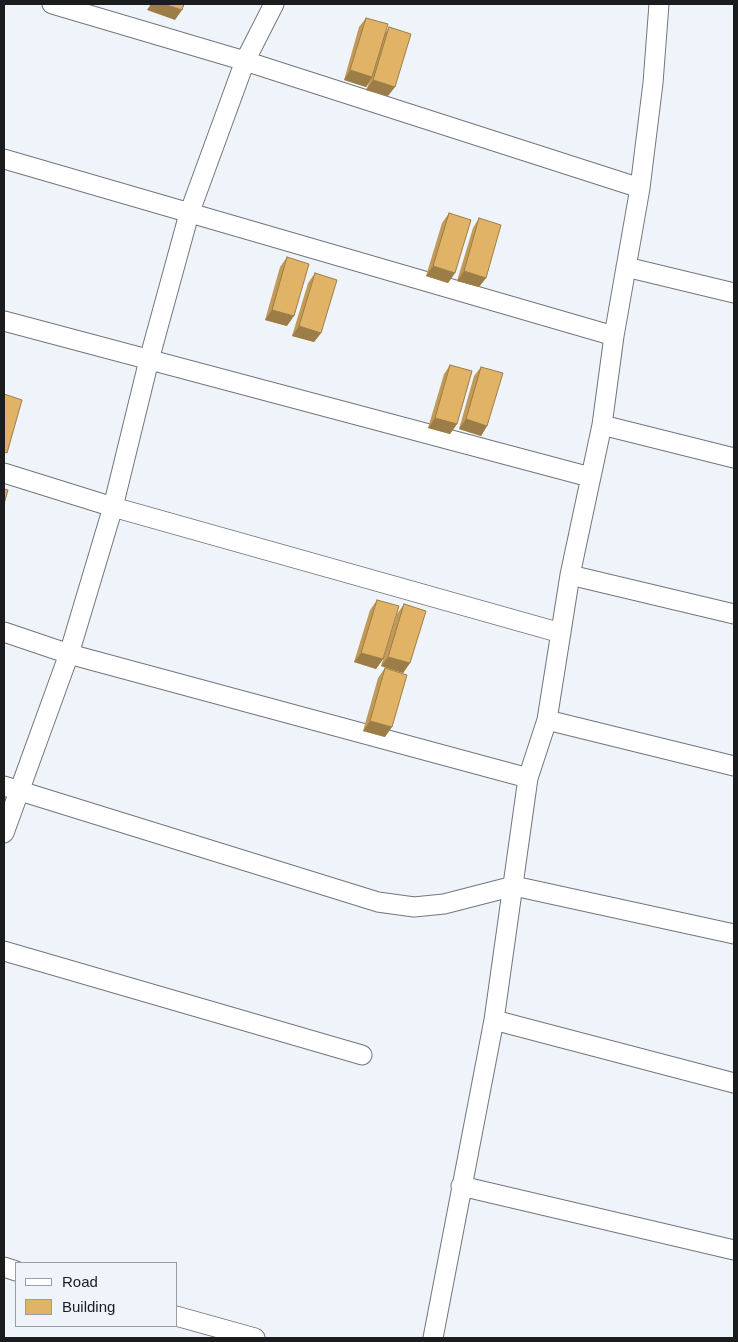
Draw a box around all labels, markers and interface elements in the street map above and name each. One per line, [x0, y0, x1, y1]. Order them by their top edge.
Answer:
legend [15, 1262, 178, 1327]
text: Road [62, 1273, 98, 1290]
text: Building [62, 1298, 115, 1315]

